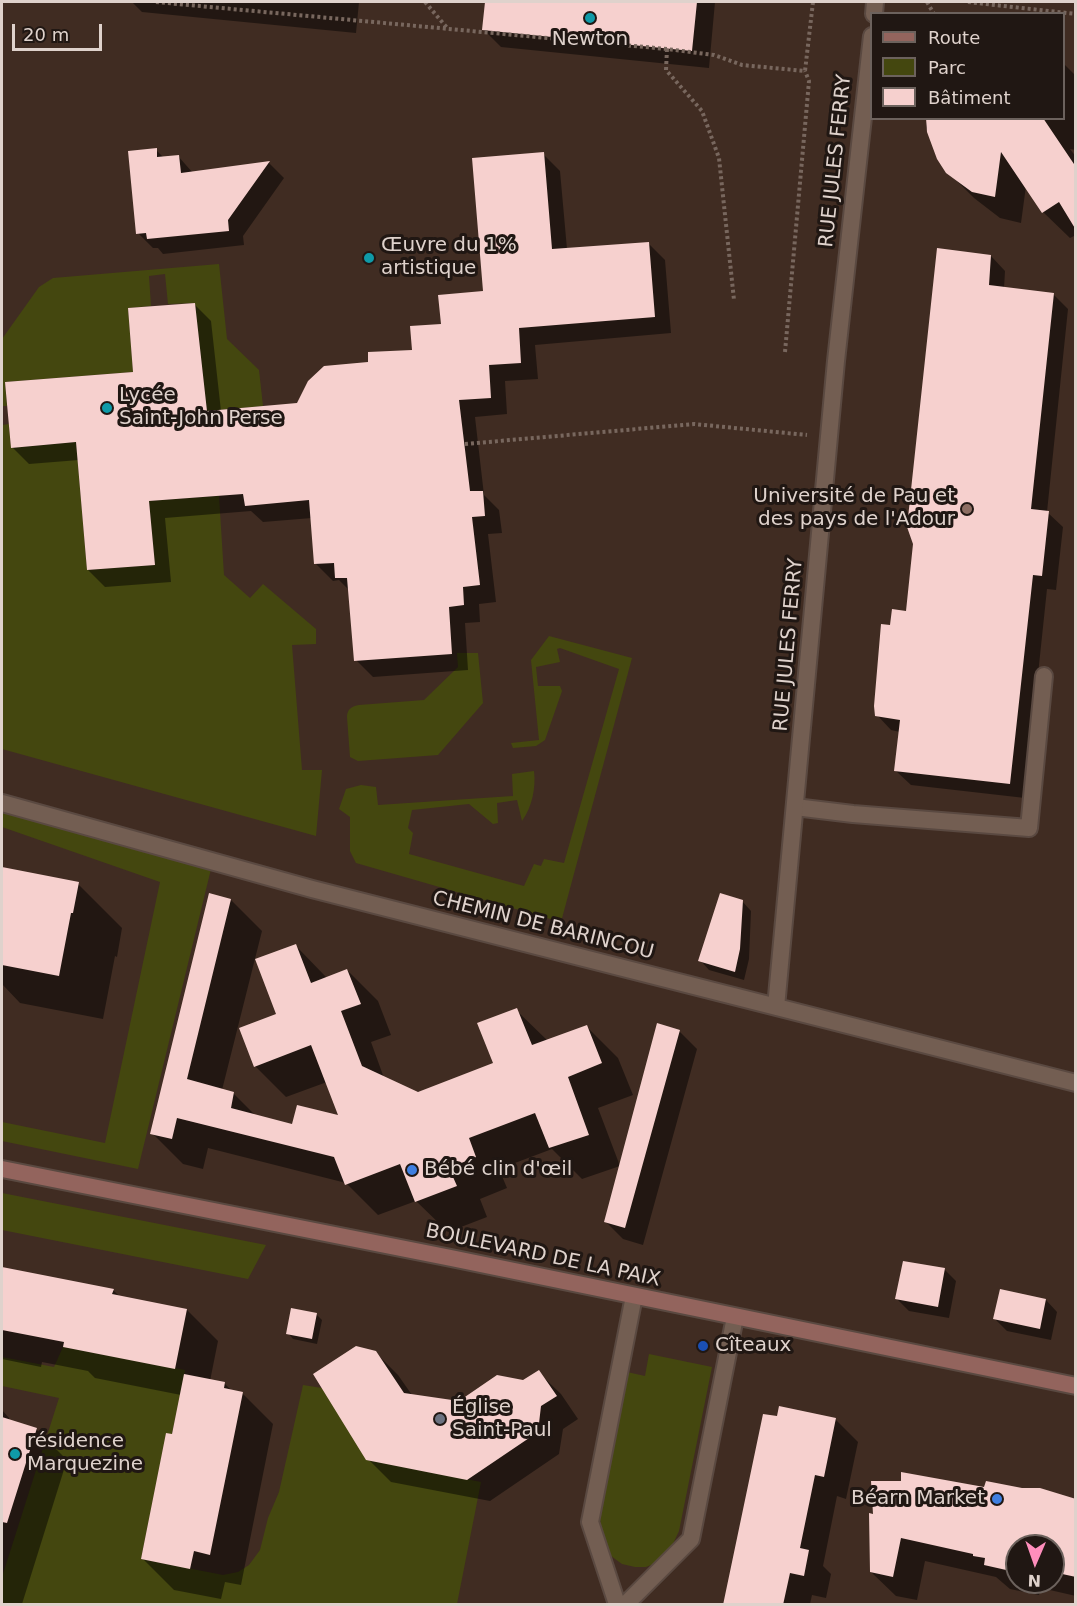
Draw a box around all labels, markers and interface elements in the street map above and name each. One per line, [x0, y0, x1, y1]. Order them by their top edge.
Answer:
marker: Newton [583, 11, 597, 25]
scale bar [15, 12, 105, 50]
legend [870, 12, 1065, 120]
text: 20 m [23, 24, 69, 45]
text: Route [928, 27, 980, 48]
place label: Newton [552, 28, 628, 52]
text: Parc [928, 57, 966, 78]
street label: RUE JULES FERRY [815, 73, 857, 249]
text: Bâtiment [928, 87, 1011, 108]
place label: Œuvre du 1% artistique [381, 234, 517, 281]
marker: Œuvre du 1% artistique [362, 251, 376, 265]
place label: Lycée Saint-John Perse [119, 384, 283, 431]
marker: Lycée Saint-John Perse [100, 401, 114, 415]
place label: Université de Pau et des pays de l'Adour [753, 485, 955, 532]
marker: Université de Pau et des pays de l'Adour [960, 502, 974, 516]
street label: RUE JULES FERRY [769, 557, 809, 733]
street label: CHEMIN DE BARINCOU [430, 887, 656, 965]
place label: Bébé clin d'œil [424, 1158, 572, 1182]
marker: Bébé clin d'œil [405, 1163, 419, 1177]
street label: BOULEVARD DE LA PAIX [423, 1219, 663, 1293]
place label: Cîteaux [715, 1334, 791, 1358]
marker: Cîteaux [696, 1339, 710, 1353]
place label: Église Saint-Paul [452, 1396, 552, 1443]
marker: Église Saint-Paul [433, 1412, 447, 1426]
place label: résidence Marquezine [27, 1430, 143, 1477]
marker: résidence Marquezine [8, 1447, 22, 1461]
place label: Béarn Market [851, 1487, 985, 1511]
marker: Béarn Market [990, 1492, 1004, 1506]
north arrow [1005, 1534, 1065, 1594]
text: N [1027, 1571, 1041, 1590]

